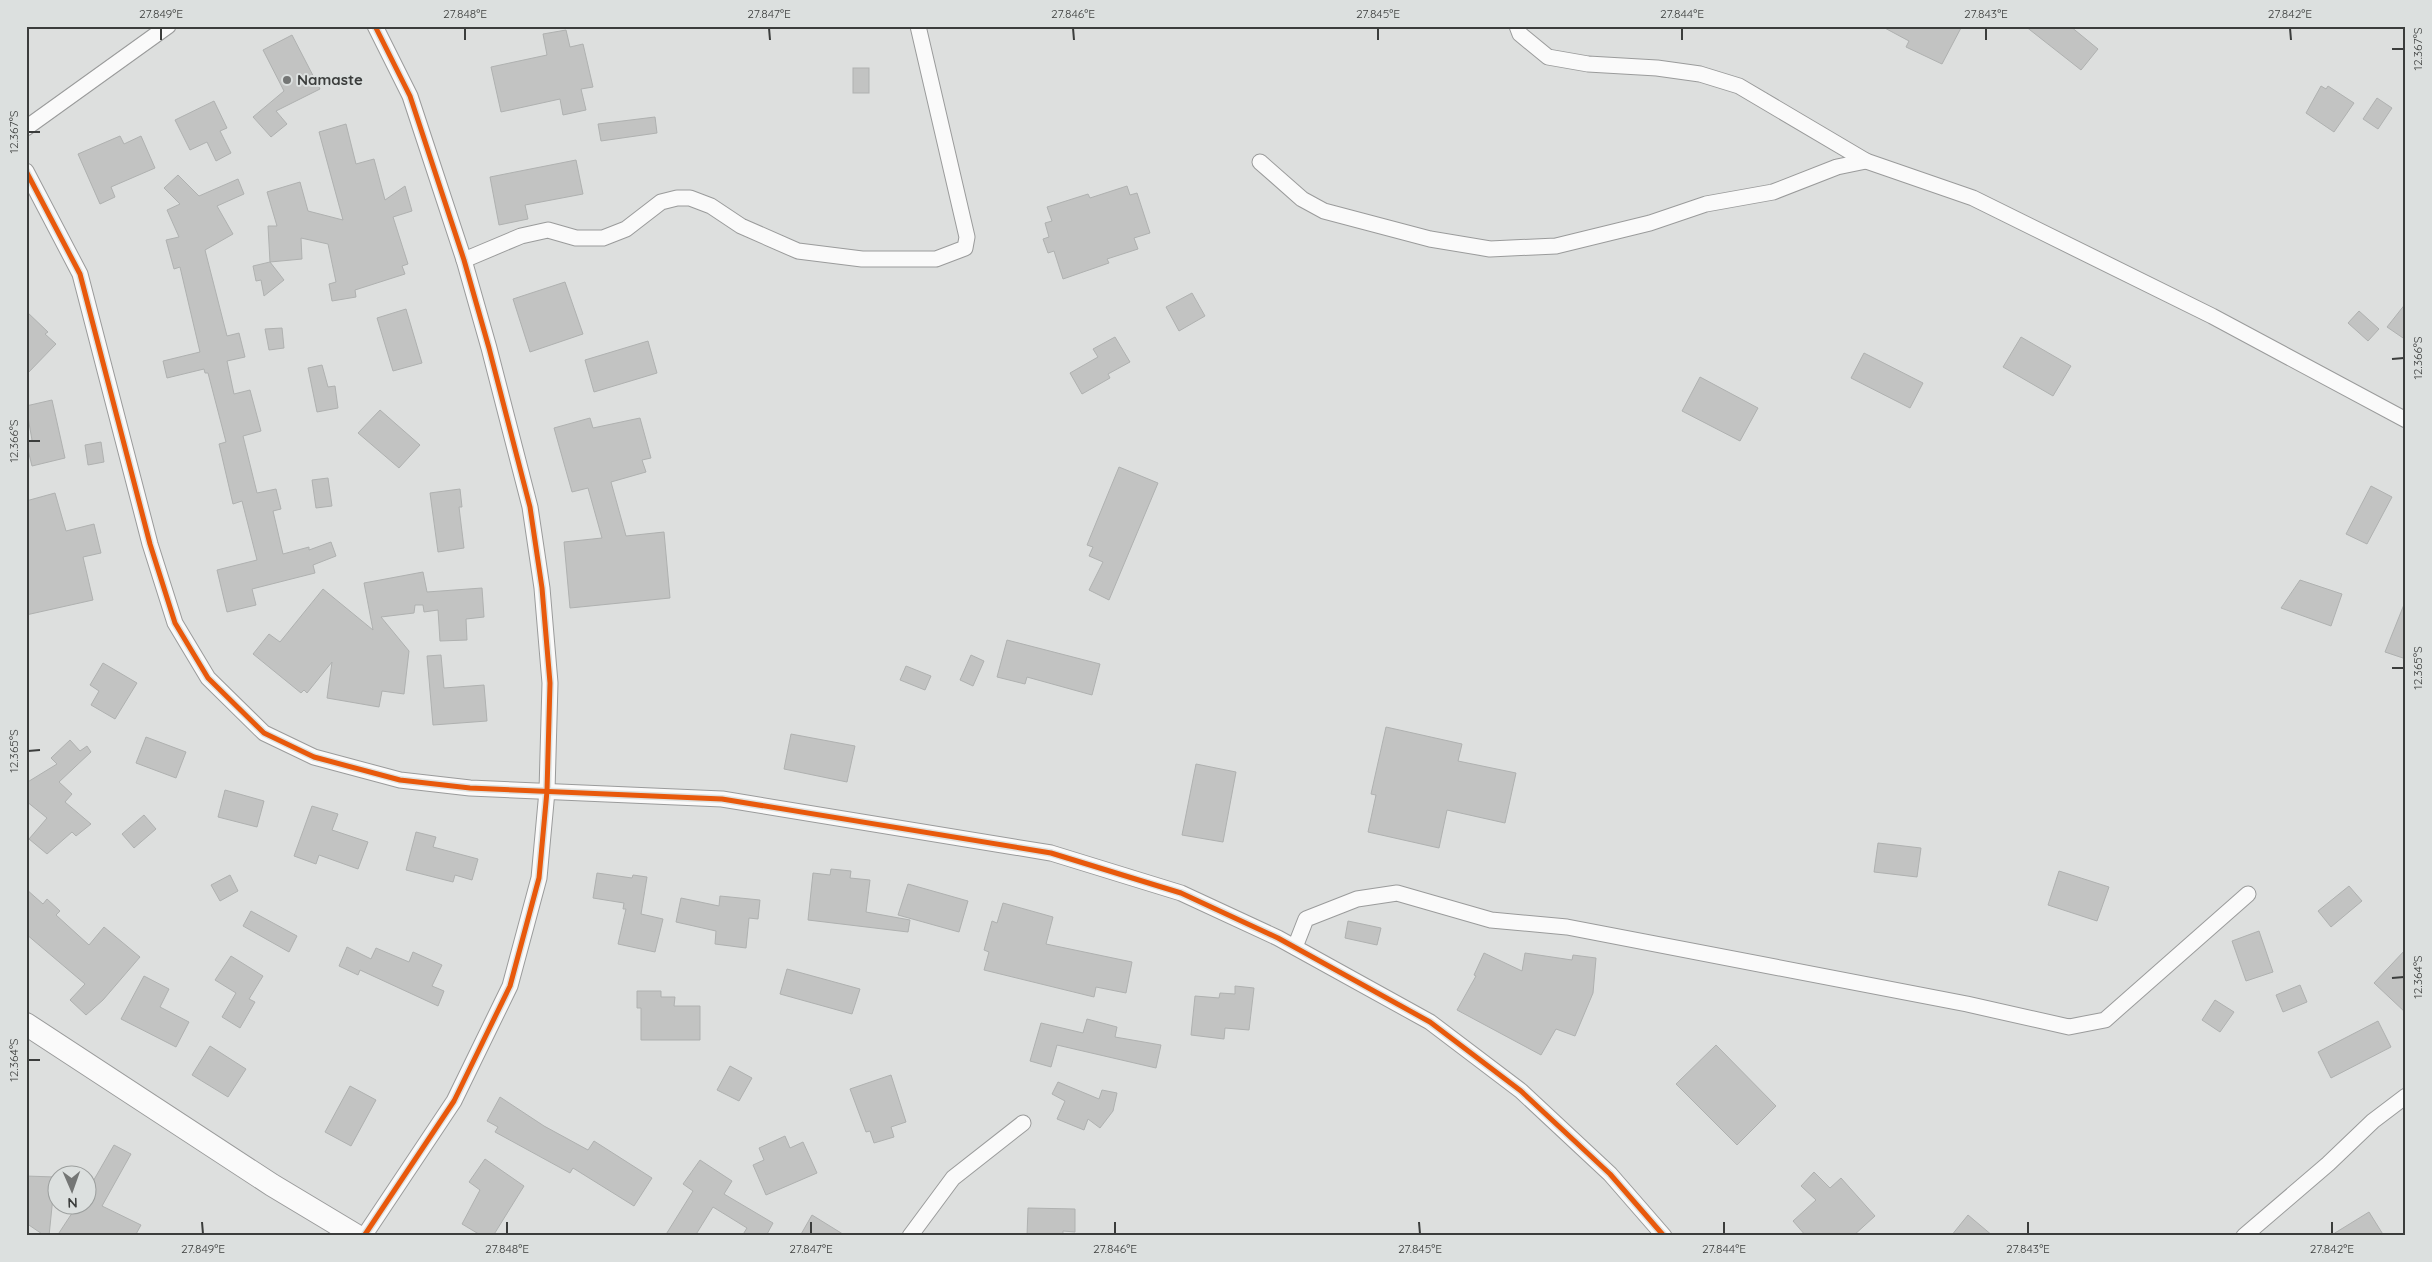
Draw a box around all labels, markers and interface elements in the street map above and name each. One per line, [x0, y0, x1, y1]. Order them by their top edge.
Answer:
text: 27.849°E [139, 6, 183, 21]
text: 27.848°E [443, 6, 487, 21]
text: 27.847°E [747, 6, 791, 21]
text: 27.846°E [1051, 6, 1095, 21]
text: 27.845°E [1356, 6, 1400, 21]
text: 27.844°E [1660, 6, 1704, 21]
text: 27.843°E [1964, 6, 2008, 21]
text: 27.842°E [2268, 6, 2312, 21]
text: 12.367°S [2410, 27, 2425, 70]
place label: Namaste [297, 70, 363, 89]
marker: Namaste [281, 74, 293, 86]
text: 12.367°S [6, 110, 21, 153]
text: 12.366°S [2410, 336, 2425, 380]
text: 12.366°S [6, 419, 21, 463]
text: 12.365°S [2410, 646, 2425, 690]
text: 12.365°S [6, 729, 21, 773]
text: 12.364°S [2410, 955, 2425, 999]
text: 12.364°S [6, 1038, 21, 1082]
north arrow [48, 1164, 98, 1214]
text: N [67, 1194, 78, 1212]
text: 27.849°E [181, 1241, 225, 1256]
text: 27.848°E [485, 1241, 529, 1256]
text: 27.847°E [789, 1241, 833, 1256]
text: 27.846°E [1093, 1241, 1137, 1256]
text: 27.845°E [1398, 1241, 1442, 1256]
text: 27.844°E [1702, 1241, 1746, 1256]
text: 27.843°E [2006, 1241, 2050, 1256]
text: 27.842°E [2310, 1241, 2354, 1256]

